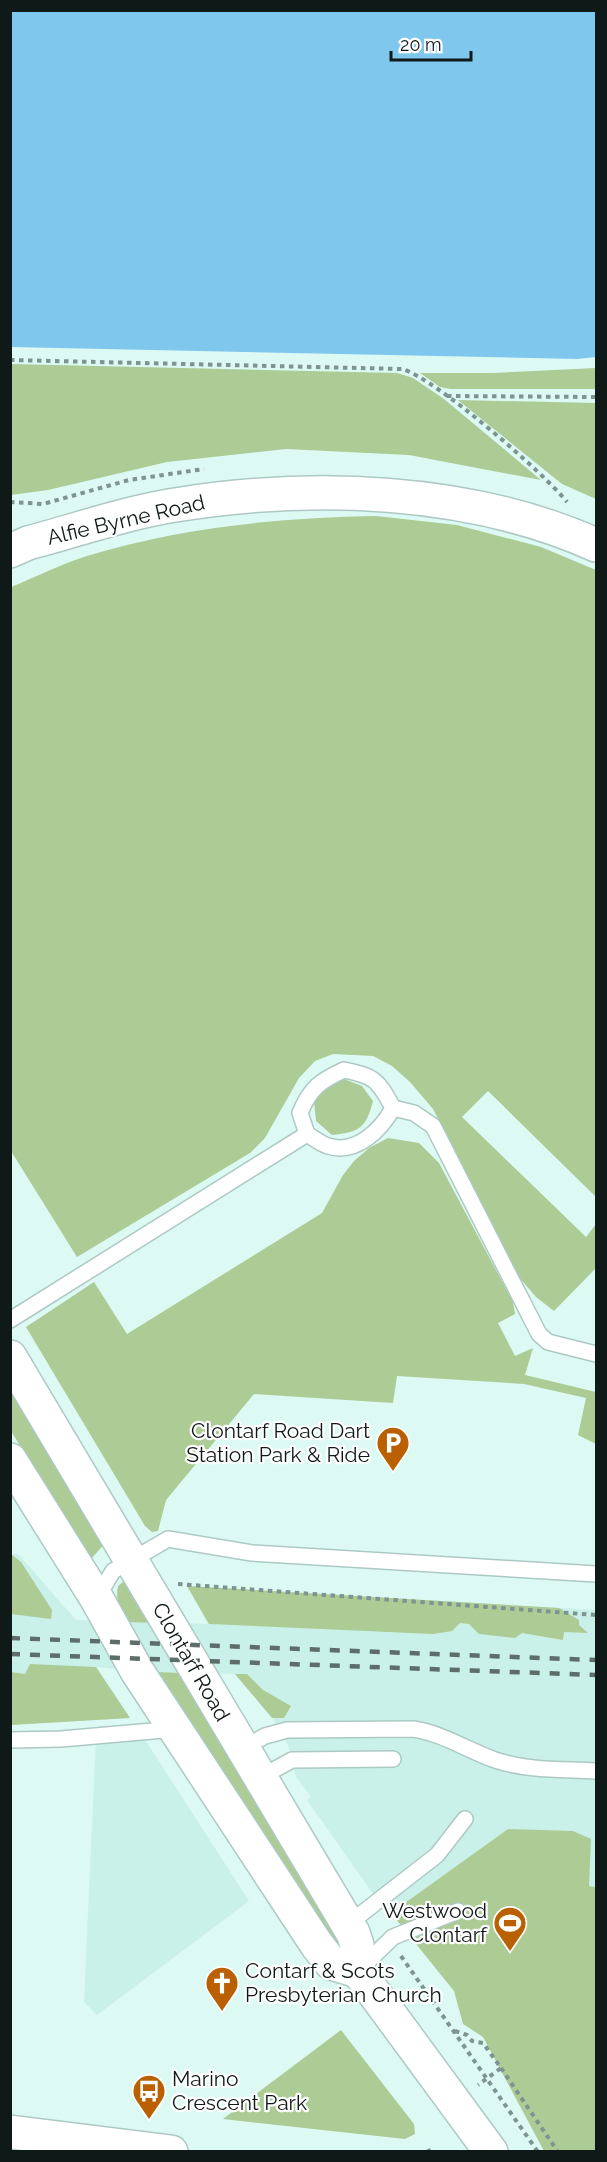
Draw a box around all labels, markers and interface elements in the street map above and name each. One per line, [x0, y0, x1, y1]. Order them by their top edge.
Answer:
scale bar [391, 24, 470, 62]
text: 20 m [400, 34, 442, 55]
street label: Alfie Byrne Road [45, 489, 207, 550]
place label: Clontarf Road Dart Station Park & Ride [186, 1418, 370, 1467]
parking icon: Clontarf Road Dart Station Park & Ride [375, 1425, 411, 1472]
street label: Clontarf Road [147, 1598, 235, 1726]
place label: Westwood Clontarf [382, 1898, 488, 1947]
sports icon: Westwood Clontarf [492, 1905, 528, 1952]
place label: Contarf & Scots Presbyterian Church [245, 1958, 442, 2007]
church icon: Contarf & Scots Presbyterian Church [204, 1965, 240, 2012]
place label: Marino Crescent Park [172, 2066, 307, 2115]
bus stop icon: Marino Crescent Park [131, 2073, 167, 2120]

